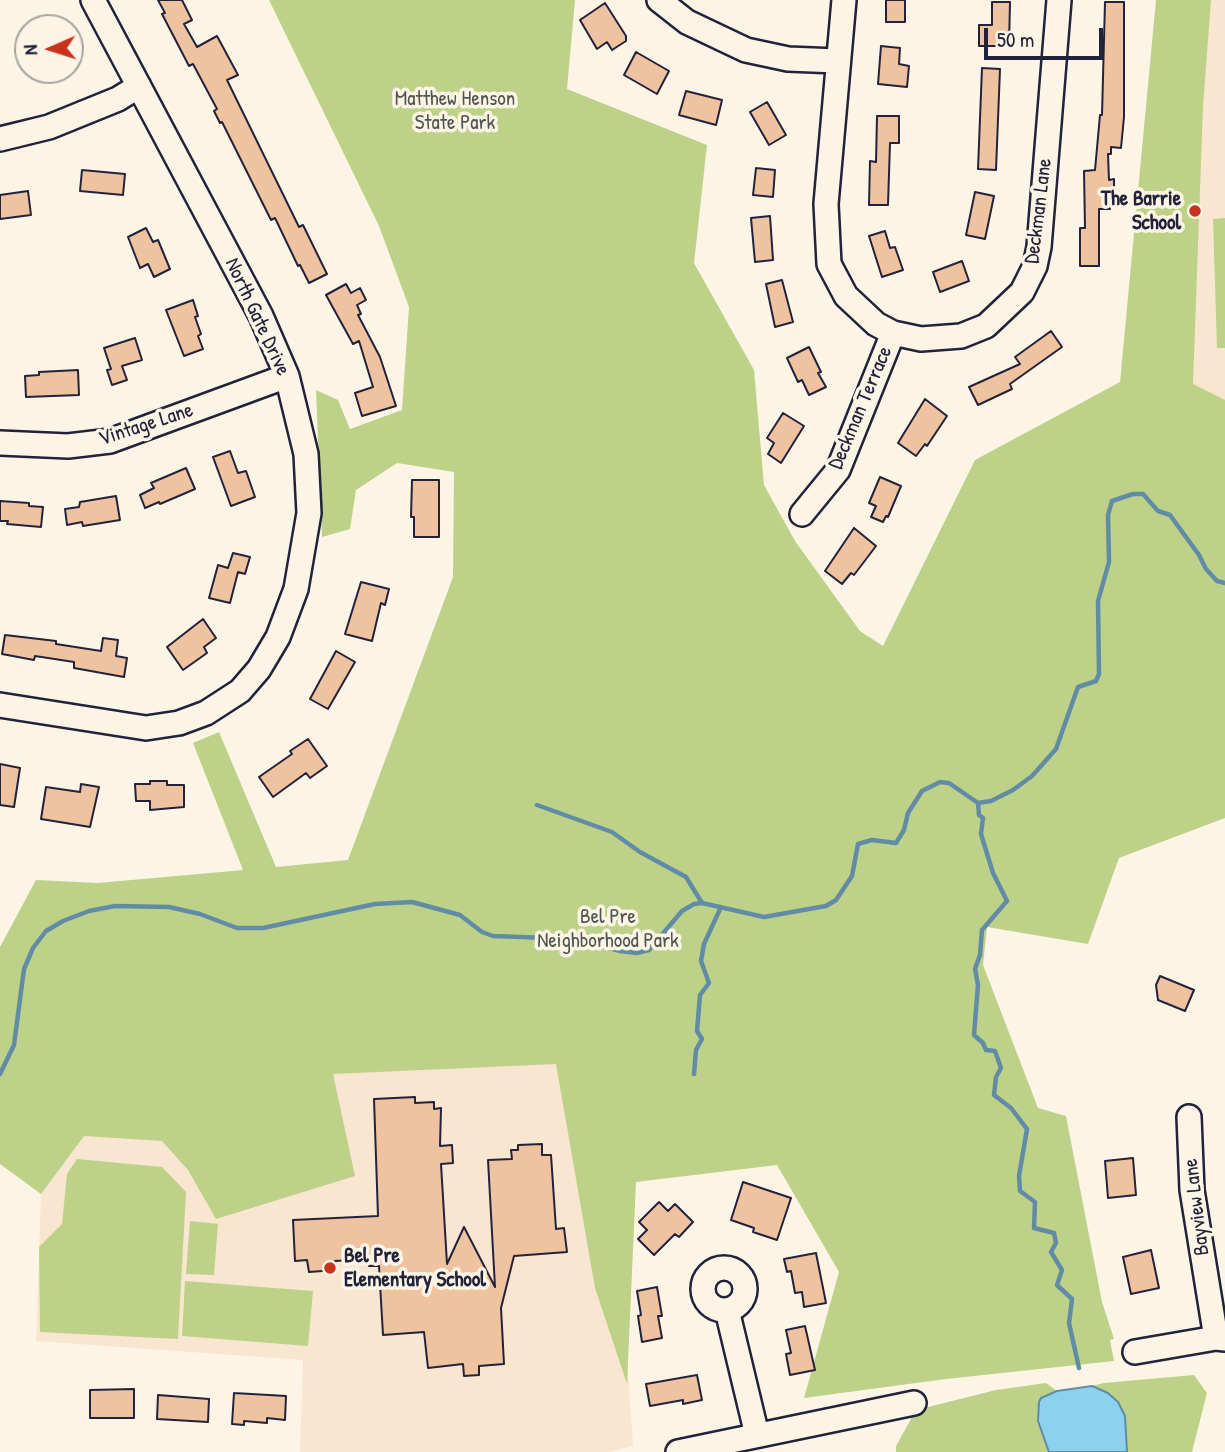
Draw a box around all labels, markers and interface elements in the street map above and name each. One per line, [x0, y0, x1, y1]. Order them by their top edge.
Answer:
north arrow [14, 14, 84, 84]
scale bar [987, 14, 1106, 58]
text: 50 m [997, 25, 1034, 54]
text: N [17, 44, 43, 56]
park label: Matthew Henson State Park [395, 86, 515, 136]
street label: Deckman Lane [1020, 157, 1058, 265]
place label: The Barrie School [1101, 186, 1181, 236]
marker: The Barrie School [1187, 203, 1203, 219]
street label: North Gate Drive [219, 254, 295, 380]
street label: Deckman Terrace [824, 343, 898, 473]
street label: Vintage Lane [96, 398, 196, 452]
park label: Bel Pre Neighborhood Park [537, 904, 679, 954]
street label: Bayview Lane [1179, 1157, 1215, 1257]
place label: Bel Pre Elementary School [344, 1243, 486, 1293]
marker: Bel Pre Elementary School [322, 1260, 338, 1276]

